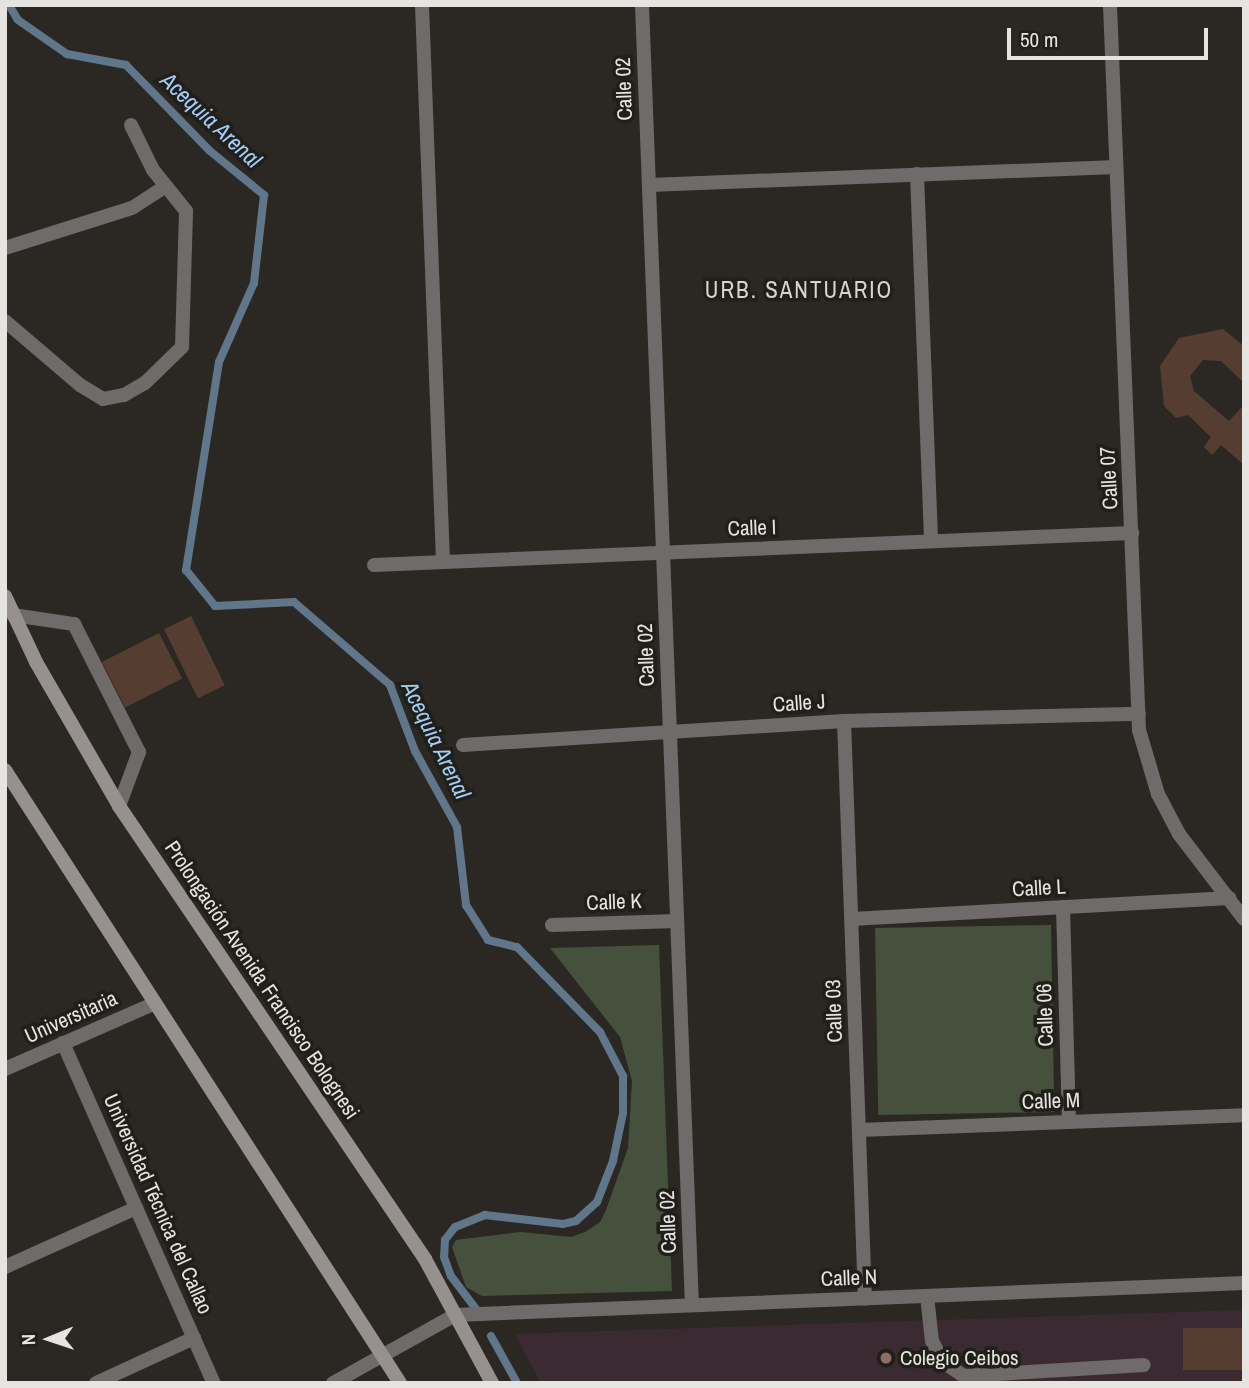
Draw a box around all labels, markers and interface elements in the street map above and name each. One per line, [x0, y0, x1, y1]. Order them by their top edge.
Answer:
scale bar [1011, 14, 1212, 58]
text: 50 m [1020, 25, 1058, 54]
street label: Calle 02 [610, 57, 638, 121]
water label: Acequia Arenal [154, 66, 268, 174]
district label: URB. SANTUARIO [707, 276, 891, 304]
street label: Calle 07 [1095, 446, 1123, 510]
street label: Calle I [727, 515, 777, 541]
street label: Calle 02 [632, 623, 660, 687]
water label: Acequia Arenal [395, 676, 477, 804]
street label: Calle J [772, 689, 826, 717]
street label: Prolongación Avenida Francisco Bolognesi [159, 836, 365, 1124]
street label: Calle L [1012, 874, 1066, 902]
street label: Calle K [586, 888, 642, 916]
street label: Calle 03 [820, 979, 848, 1043]
street label: Calle 06 [1031, 983, 1059, 1047]
street label: Universitaria [21, 985, 121, 1049]
street label: Calle M [1021, 1087, 1081, 1115]
street label: Universidad Técnica del Callao [98, 1090, 218, 1318]
street label: Calle 02 [654, 1190, 682, 1254]
street label: Calle N [820, 1264, 878, 1292]
north arrow [14, 1304, 84, 1374]
text: N [15, 1334, 41, 1346]
place label: Colegio Ceibos [900, 1345, 1019, 1371]
marker: Colegio Ceibos [878, 1350, 894, 1366]

